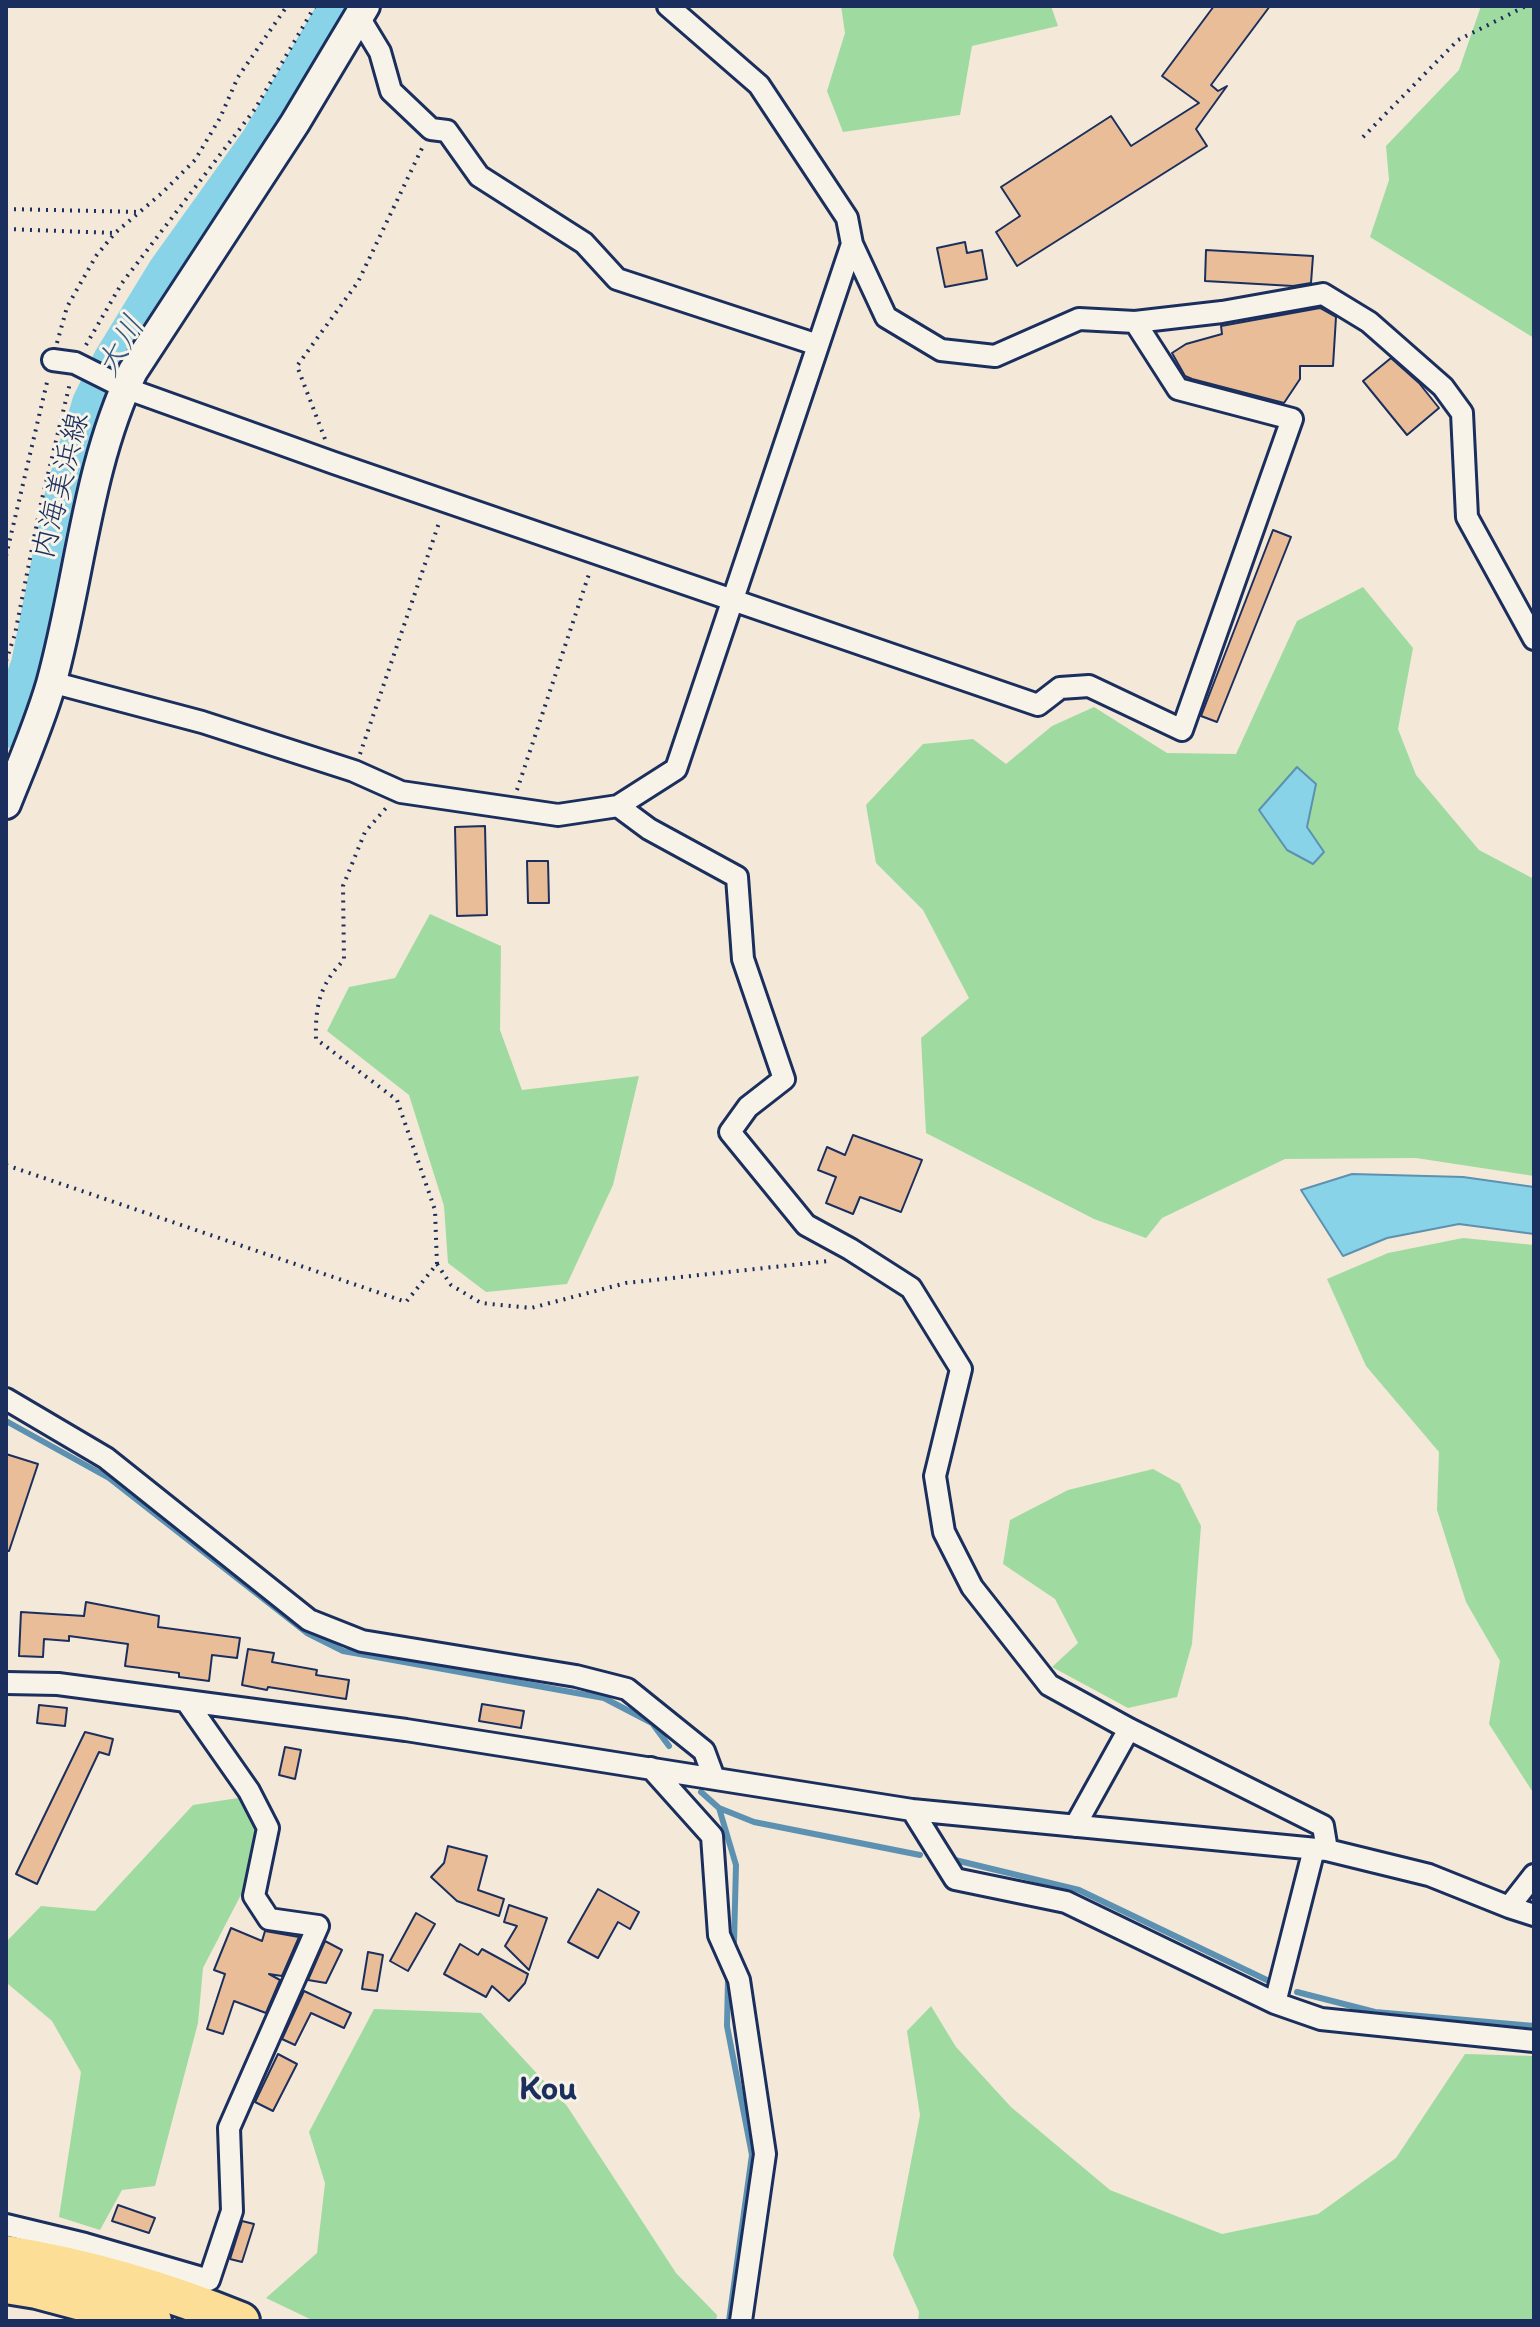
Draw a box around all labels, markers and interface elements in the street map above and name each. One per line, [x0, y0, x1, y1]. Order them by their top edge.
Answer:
water label: 大川 [89, 310, 155, 384]
street label: 内海美浜線 [26, 409, 98, 563]
district label: Kou [519, 2070, 577, 2110]

